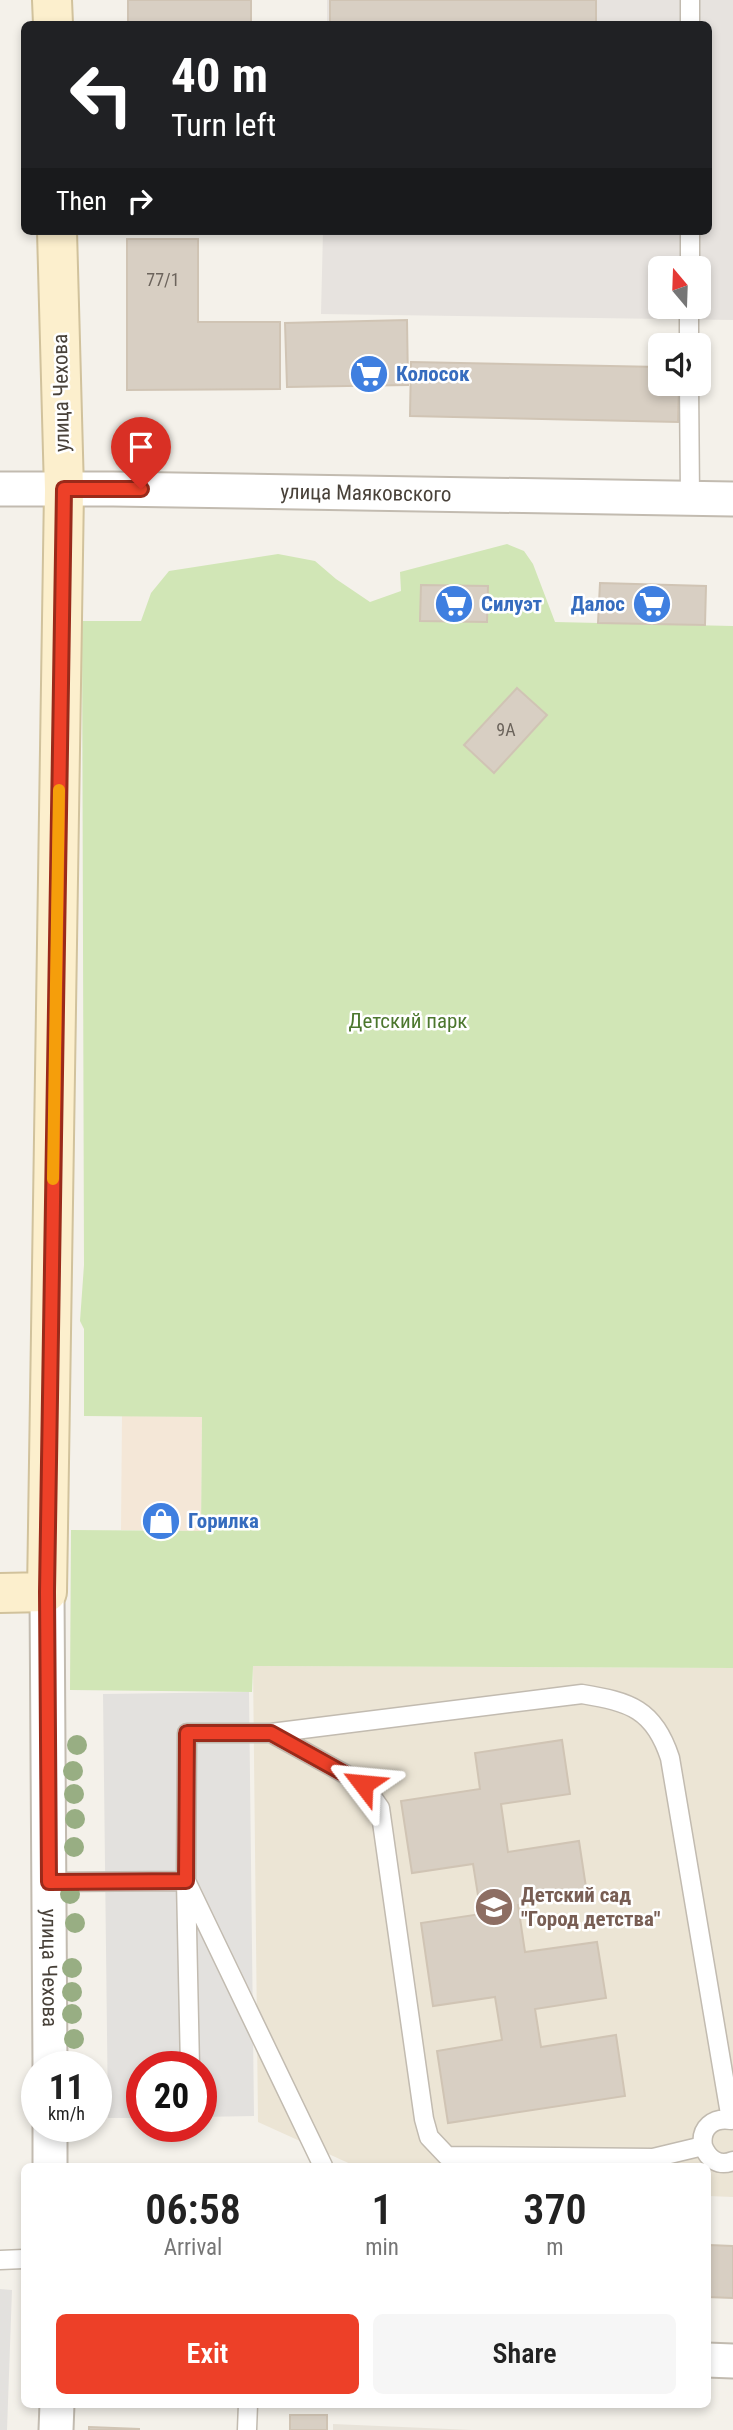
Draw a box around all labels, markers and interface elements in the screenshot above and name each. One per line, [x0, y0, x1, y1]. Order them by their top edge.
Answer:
text: 40 m [171, 47, 268, 104]
icon: left [56, 49, 147, 140]
text: Turn left [171, 106, 276, 144]
icon: right [121, 182, 159, 220]
text: Then [56, 186, 107, 216]
north arrow [648, 256, 710, 318]
map controls [648, 256, 711, 396]
house number: 77/1 [146, 269, 180, 290]
button: sound [648, 333, 711, 396]
street label: улица Чехова [48, 334, 74, 452]
supermarket icon: Колосок [348, 353, 390, 395]
place label: Колосок [396, 362, 470, 386]
pin [111, 417, 171, 489]
icon: arrive [122, 428, 160, 466]
street label: улица Маяковского [280, 480, 452, 506]
supermarket icon: Силуэт [433, 583, 475, 625]
supermarket icon: Далос [631, 583, 673, 625]
place label: Силуэт [481, 592, 542, 616]
place label: Далос [571, 592, 625, 616]
house number: 9А [496, 719, 516, 740]
park label: Детский парк [349, 1009, 467, 1033]
shop icon: Горилка [140, 1500, 182, 1542]
place label: Горилка [188, 1509, 259, 1533]
position arrow [326, 1747, 400, 1821]
place label: Детский сад "Город детства" [521, 1883, 661, 1931]
school or university icon: Детский сад "Город детства" [473, 1886, 515, 1928]
street label: улица Чехова [37, 1909, 62, 2027]
speed limit sign: 20 [126, 2051, 217, 2142]
text: 11 [49, 2067, 84, 2108]
text: km/h [48, 2103, 85, 2124]
text: 06:58 [145, 2185, 241, 2234]
text: 1 [372, 2185, 393, 2234]
text: 370 [523, 2185, 587, 2234]
text: Arrival [164, 2234, 222, 2261]
text: min [365, 2234, 399, 2261]
text: m [546, 2234, 564, 2261]
button: Exit [56, 2314, 359, 2394]
button: Share [373, 2314, 676, 2394]

